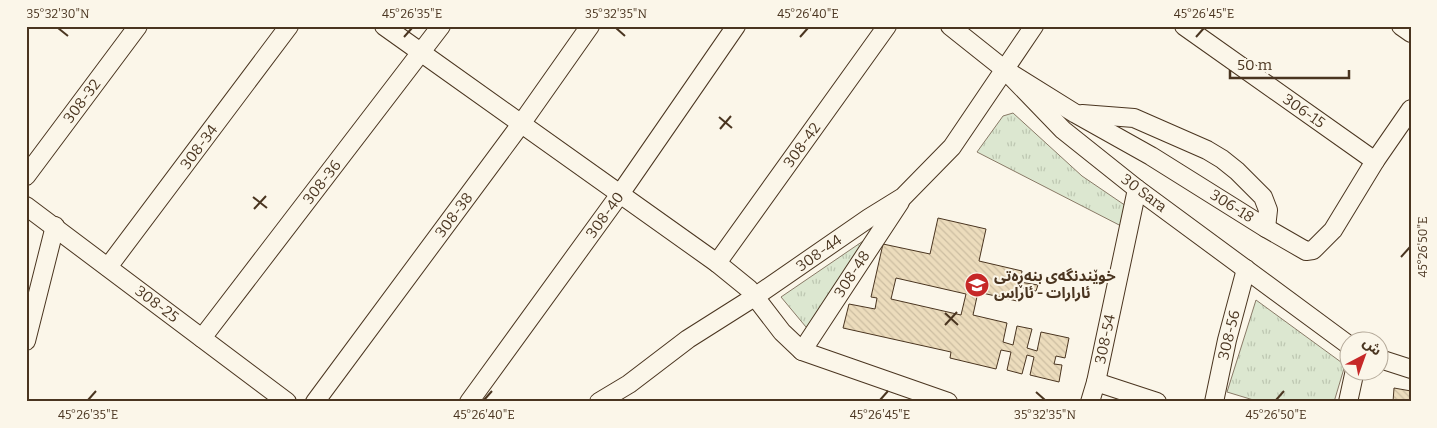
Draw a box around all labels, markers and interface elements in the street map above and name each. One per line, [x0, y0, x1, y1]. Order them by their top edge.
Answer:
text: 35°32'30"N [26, 7, 90, 21]
text: 45°26'35"E [382, 7, 442, 21]
text: 35°32'35"N [585, 7, 647, 21]
text: 45°26'40"E [777, 7, 839, 21]
text: 45°26'45"E [1174, 7, 1234, 21]
scale bar [1230, 48, 1348, 80]
text: 50 m [1237, 56, 1273, 74]
street label: 308-32 [60, 75, 104, 127]
street label: 306-15 [1279, 90, 1329, 132]
street label: 308-42 [780, 119, 824, 171]
street label: 308-34 [176, 121, 222, 173]
street label: 308-36 [299, 156, 345, 208]
street label: 30 Sara [1118, 170, 1170, 216]
street label: 306-18 [1207, 186, 1257, 226]
street label: 308-40 [582, 188, 628, 242]
street label: 308-38 [431, 189, 477, 241]
text: 45°26'50"E [1416, 216, 1430, 278]
street label: 308-44 [793, 231, 846, 275]
street label: 308-48 [830, 247, 874, 301]
place label: خوێندنگەی بنەڕەتی ئارارات - ئاراس [994, 267, 1116, 302]
school or university icon: خوێندنگەی بنەڕەتی ئارارات - ئاراس [964, 272, 990, 298]
street label: 308-25 [132, 282, 182, 326]
street label: 308-56 [1214, 308, 1244, 362]
street label: 308-54 [1091, 312, 1119, 365]
north arrow [1340, 330, 1390, 380]
text: ش [1359, 334, 1385, 359]
text: 45°26'35"E [58, 408, 118, 422]
text: 45°26'40"E [453, 408, 515, 422]
text: 45°26'45"E [850, 408, 910, 422]
text: 35°32'35"N [1014, 408, 1076, 422]
text: 45°26'50"E [1245, 408, 1307, 422]

